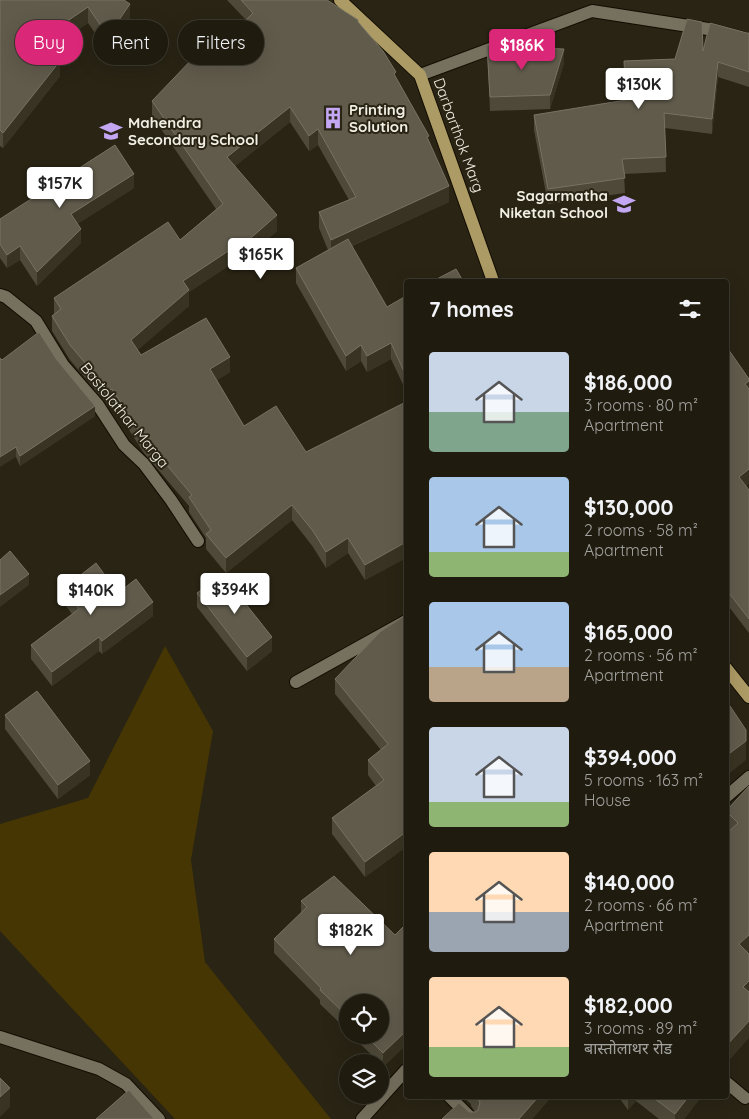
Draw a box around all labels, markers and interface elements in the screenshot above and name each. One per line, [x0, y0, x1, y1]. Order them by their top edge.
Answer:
chip: Buy [15, 20, 83, 65]
chip: Rent [93, 20, 168, 65]
chip: Filters [178, 20, 264, 65]
pin: $186K [487, 28, 557, 71]
text: $186K [500, 35, 544, 55]
pin: $130K [604, 68, 674, 110]
text: $130K [617, 74, 661, 94]
street label: Darbarthok Marg [429, 75, 489, 195]
place label: Printing Solution [349, 100, 408, 136]
building icon: Printing Solution [320, 105, 346, 131]
place label: Mahendra Secondary School [128, 113, 259, 149]
school or university icon: Mahendra Secondary School [98, 118, 124, 144]
pin: $157K [25, 166, 95, 209]
text: $157K [38, 173, 82, 193]
place label: Sagarmatha Niketan School [499, 186, 608, 222]
school or university icon: Sagarmatha Niketan School [611, 191, 637, 217]
pin: $165K [226, 238, 296, 280]
text: $165K [239, 244, 283, 264]
icon: filters [676, 295, 704, 323]
text: 7 homes [429, 296, 514, 322]
street label: Bastolathar Marga [77, 358, 173, 472]
text: $186,000 [584, 369, 672, 395]
icon: home [469, 372, 529, 432]
text: 3 rooms · 80 m² [584, 395, 698, 415]
text: Apartment [584, 415, 664, 435]
text: $130,000 [584, 494, 673, 520]
icon: home [469, 497, 529, 557]
text: 2 rooms · 58 m² [584, 520, 698, 540]
text: Apartment [584, 540, 664, 560]
pin: $394K [200, 572, 270, 615]
pin: $140K [56, 574, 126, 616]
text: $394K [211, 579, 259, 599]
text: $140K [68, 580, 114, 600]
text: $165,000 [584, 619, 673, 645]
icon: home [469, 622, 529, 682]
text: 2 rooms · 56 m² [584, 645, 698, 665]
text: Apartment [584, 665, 664, 685]
text: $394,000 [584, 744, 677, 770]
icon: home [469, 747, 529, 807]
text: 5 rooms · 163 m² [584, 770, 703, 790]
text: House [584, 790, 631, 810]
text: $140,000 [584, 869, 674, 895]
icon: home [469, 872, 529, 932]
text: 2 rooms · 66 m² [584, 895, 698, 915]
pin: $182K [316, 914, 386, 956]
text: Apartment [584, 915, 664, 935]
text: $182K [329, 920, 373, 940]
text: $182,000 [584, 992, 673, 1018]
map controls [339, 994, 389, 1104]
button: locate [339, 994, 389, 1044]
icon: home [469, 997, 529, 1057]
text: 3 rooms · 89 m² [584, 1018, 697, 1038]
text: बास्तोलाथर रोड [584, 1038, 672, 1058]
button: layers [339, 1054, 389, 1104]

